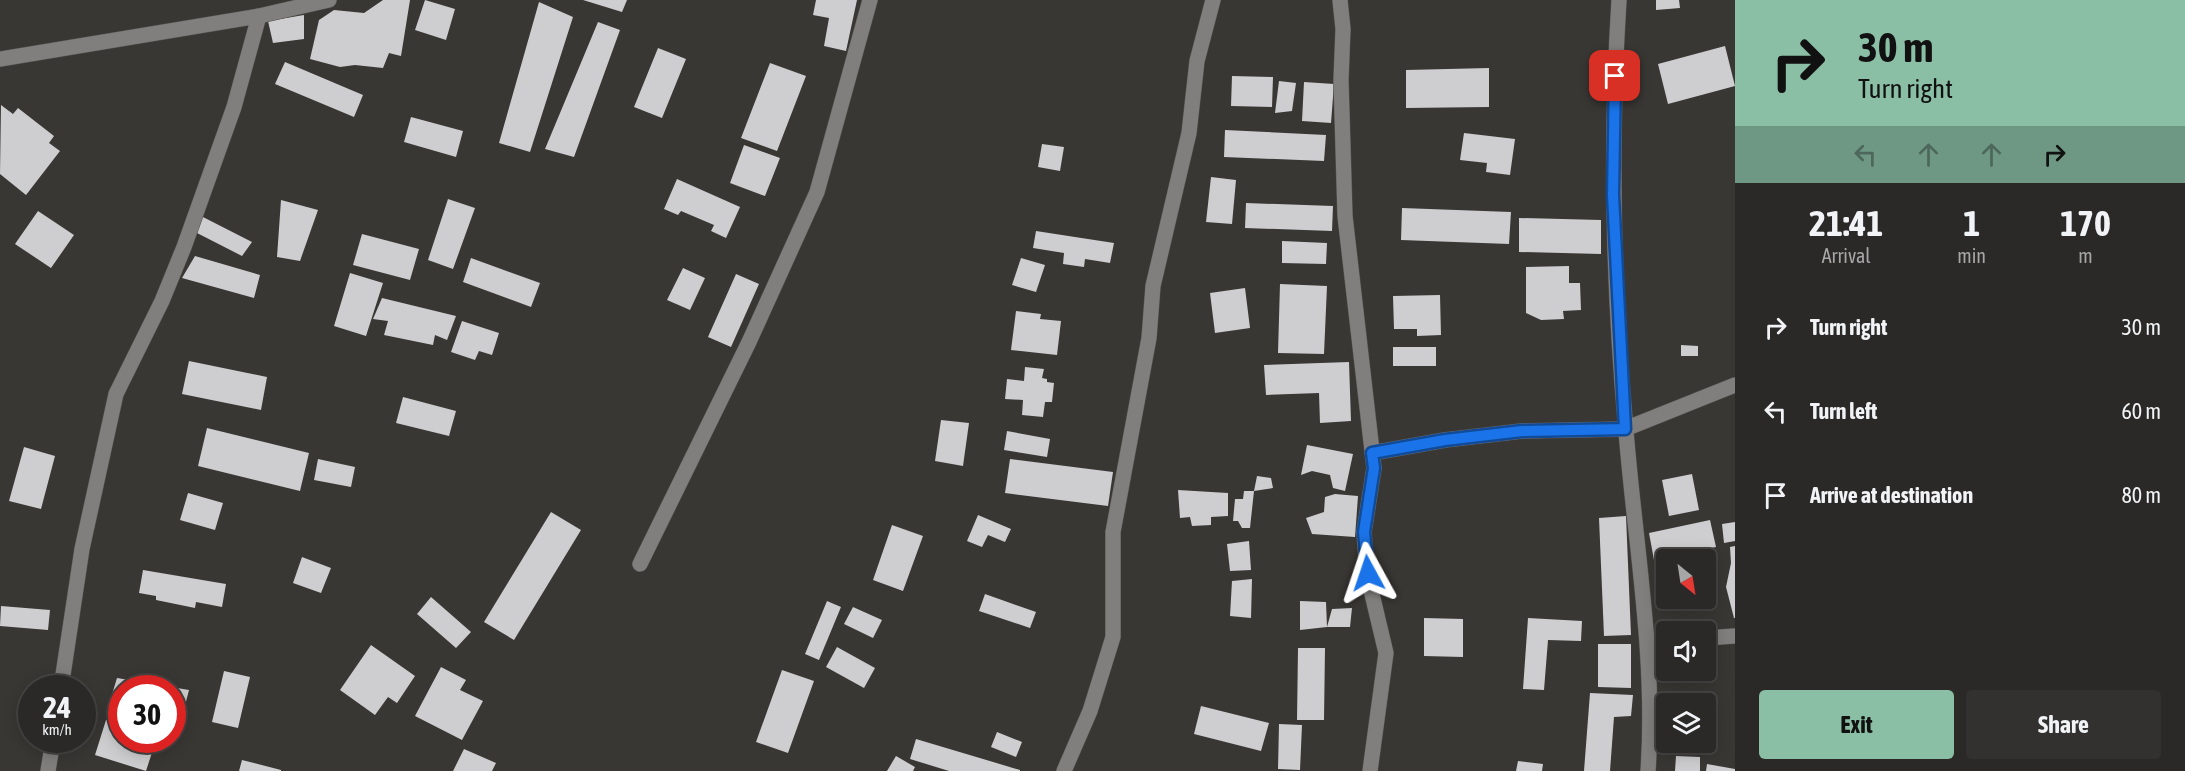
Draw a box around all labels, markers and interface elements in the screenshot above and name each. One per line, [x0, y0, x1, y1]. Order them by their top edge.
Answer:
text: 30 m [1858, 23, 1933, 71]
icon: right [1759, 24, 1837, 102]
pin [1589, 50, 1640, 101]
icon: arrive [1598, 59, 1631, 92]
text: Turn right [1858, 73, 1953, 104]
icon: left [1849, 138, 1882, 171]
icon: ahead [1912, 138, 1945, 171]
icon: ahead [1975, 138, 2008, 171]
icon: right [2038, 138, 2071, 171]
text: 21:41 [1809, 202, 1883, 244]
text: 1 [1963, 202, 1980, 244]
text: 170 [2060, 202, 2111, 244]
text: Arrival [1822, 244, 1871, 267]
text: min [1957, 244, 1986, 267]
text: m [2078, 244, 2093, 267]
icon: right [1759, 311, 1792, 344]
text: Turn right [1810, 314, 1887, 340]
text: 30 m [2121, 314, 2161, 340]
icon: left [1759, 395, 1792, 428]
text: Turn left [1810, 398, 1877, 424]
text: 60 m [2121, 398, 2161, 424]
icon: arrive [1759, 479, 1792, 512]
text: Arrive at destination [1810, 482, 1973, 508]
text: 80 m [2121, 482, 2161, 508]
position arrow [1336, 541, 1400, 605]
north arrow [1656, 549, 1716, 609]
map controls [1656, 549, 1716, 753]
button: sound [1656, 621, 1716, 681]
speed limit sign: 30 [108, 675, 186, 753]
text: 24 [43, 690, 71, 724]
button: Exit [1759, 690, 1954, 759]
button: Share [1966, 690, 2161, 759]
button: layers [1656, 693, 1716, 753]
text: km/h [42, 721, 72, 738]

